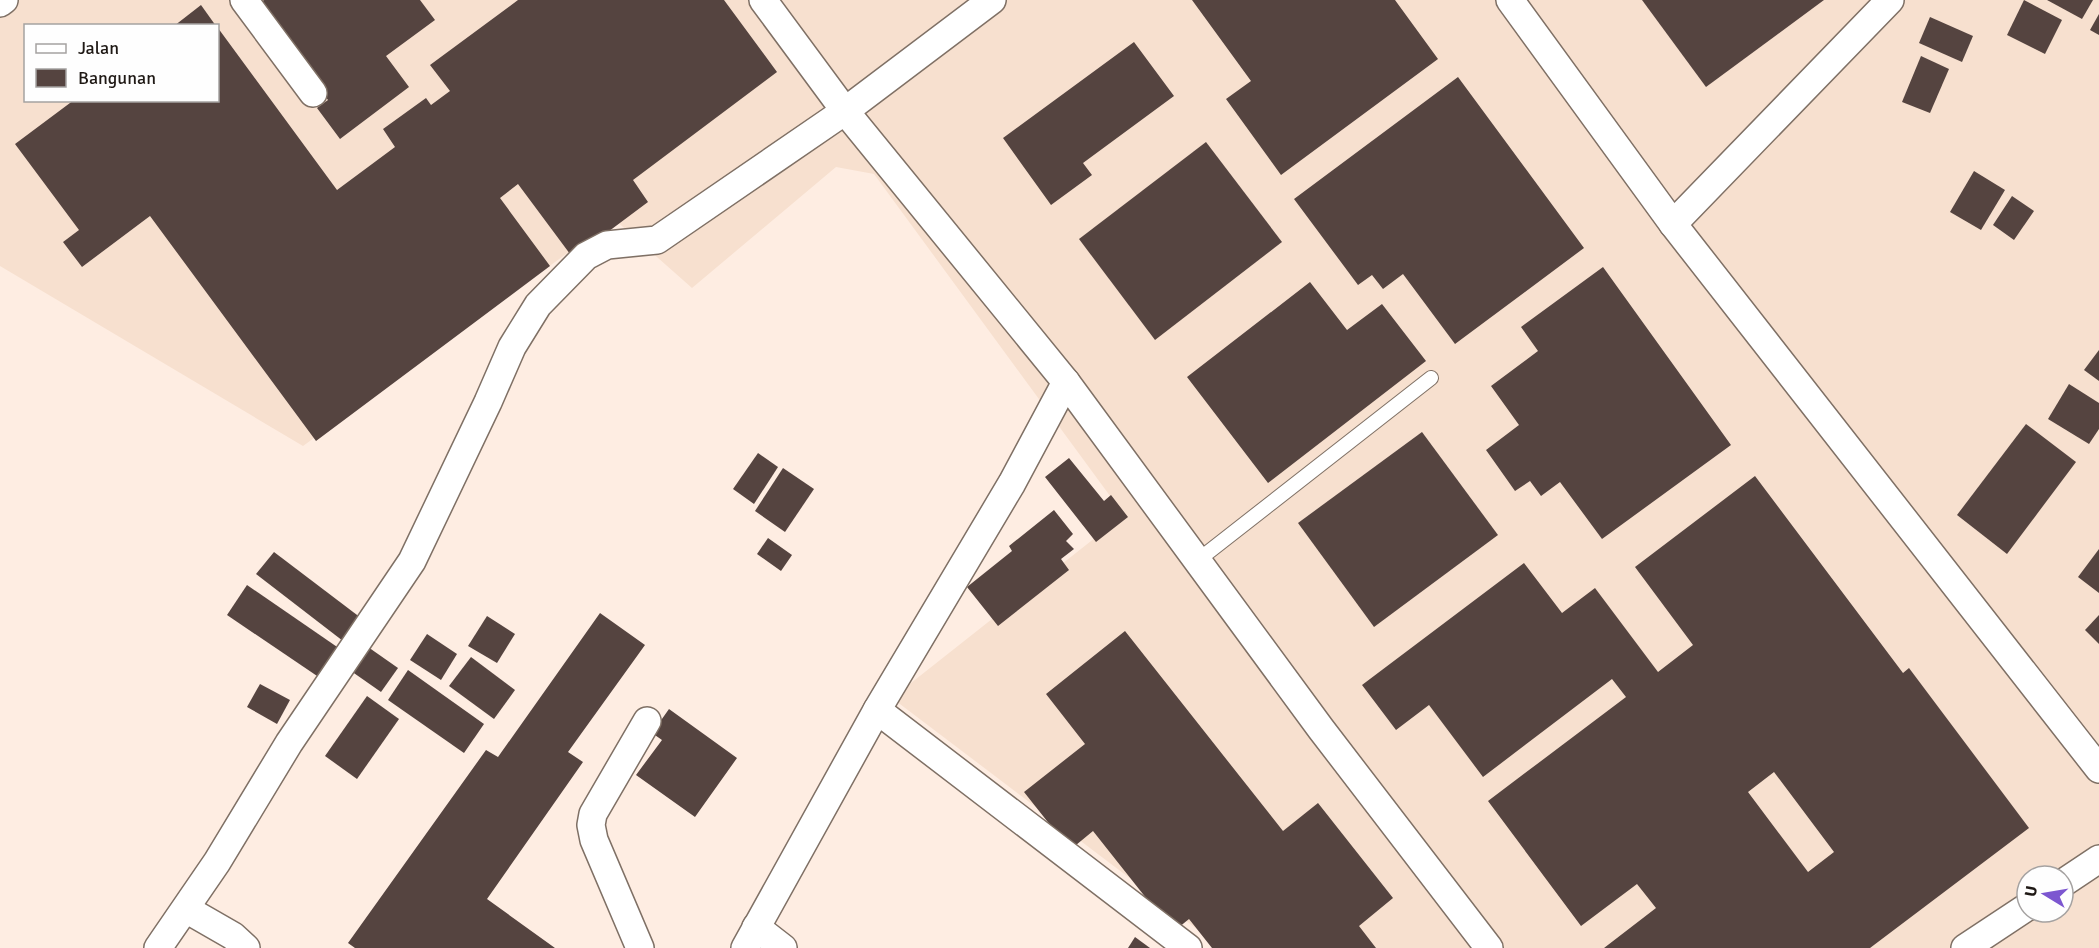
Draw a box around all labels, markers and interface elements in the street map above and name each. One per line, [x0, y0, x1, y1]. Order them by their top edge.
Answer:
legend [24, 24, 219, 102]
text: Jalan [78, 37, 119, 59]
text: Bangunan [78, 67, 156, 89]
north arrow [2015, 864, 2075, 924]
text: U [2020, 884, 2042, 899]

